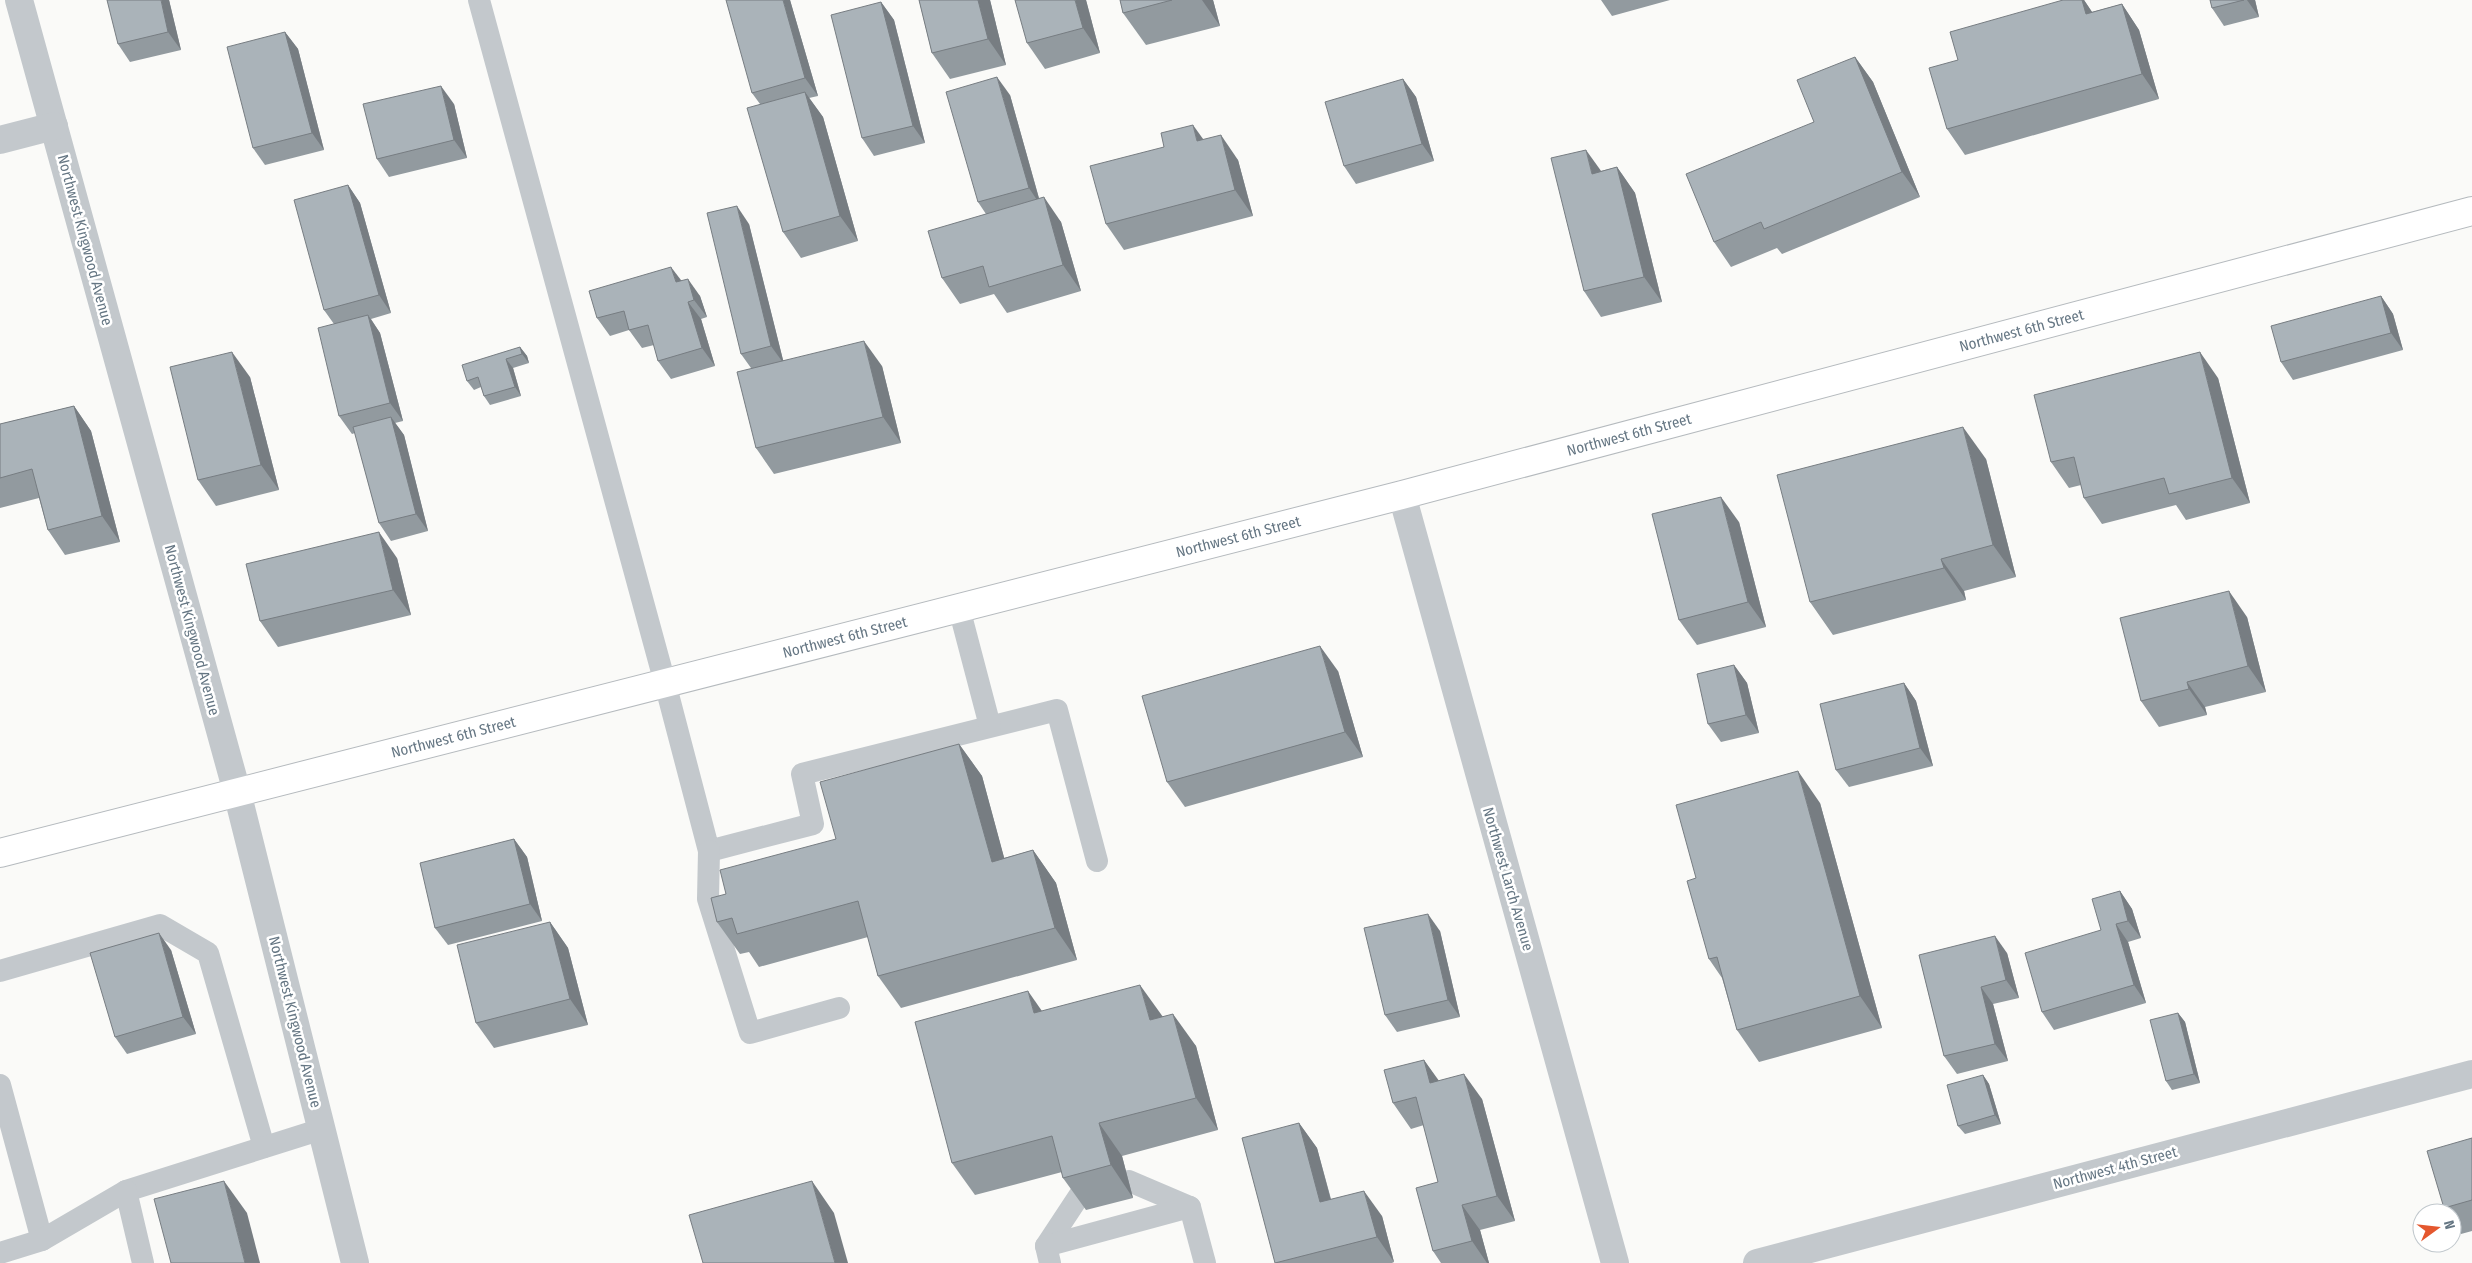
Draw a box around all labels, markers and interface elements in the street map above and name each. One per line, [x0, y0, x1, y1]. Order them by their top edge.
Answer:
street label: Northwest Kingwood Avenue [54, 153, 116, 327]
street label: Northwest 6th Street [1957, 305, 2086, 356]
street label: Northwest 6th Street [1565, 410, 1693, 460]
street label: Northwest 6th Street [1174, 512, 1303, 561]
street label: Northwest Kingwood Avenue [161, 543, 223, 717]
street label: Northwest 6th Street [781, 613, 909, 662]
street label: Northwest 6th Street [389, 713, 518, 762]
street label: Northwest Larch Avenue [1479, 805, 1537, 953]
street label: Northwest Kingwood Avenue [265, 934, 325, 1110]
street label: Northwest 4th Street [2051, 1143, 2179, 1193]
north arrow [2412, 1203, 2462, 1253]
text: N [2440, 1219, 2458, 1231]

